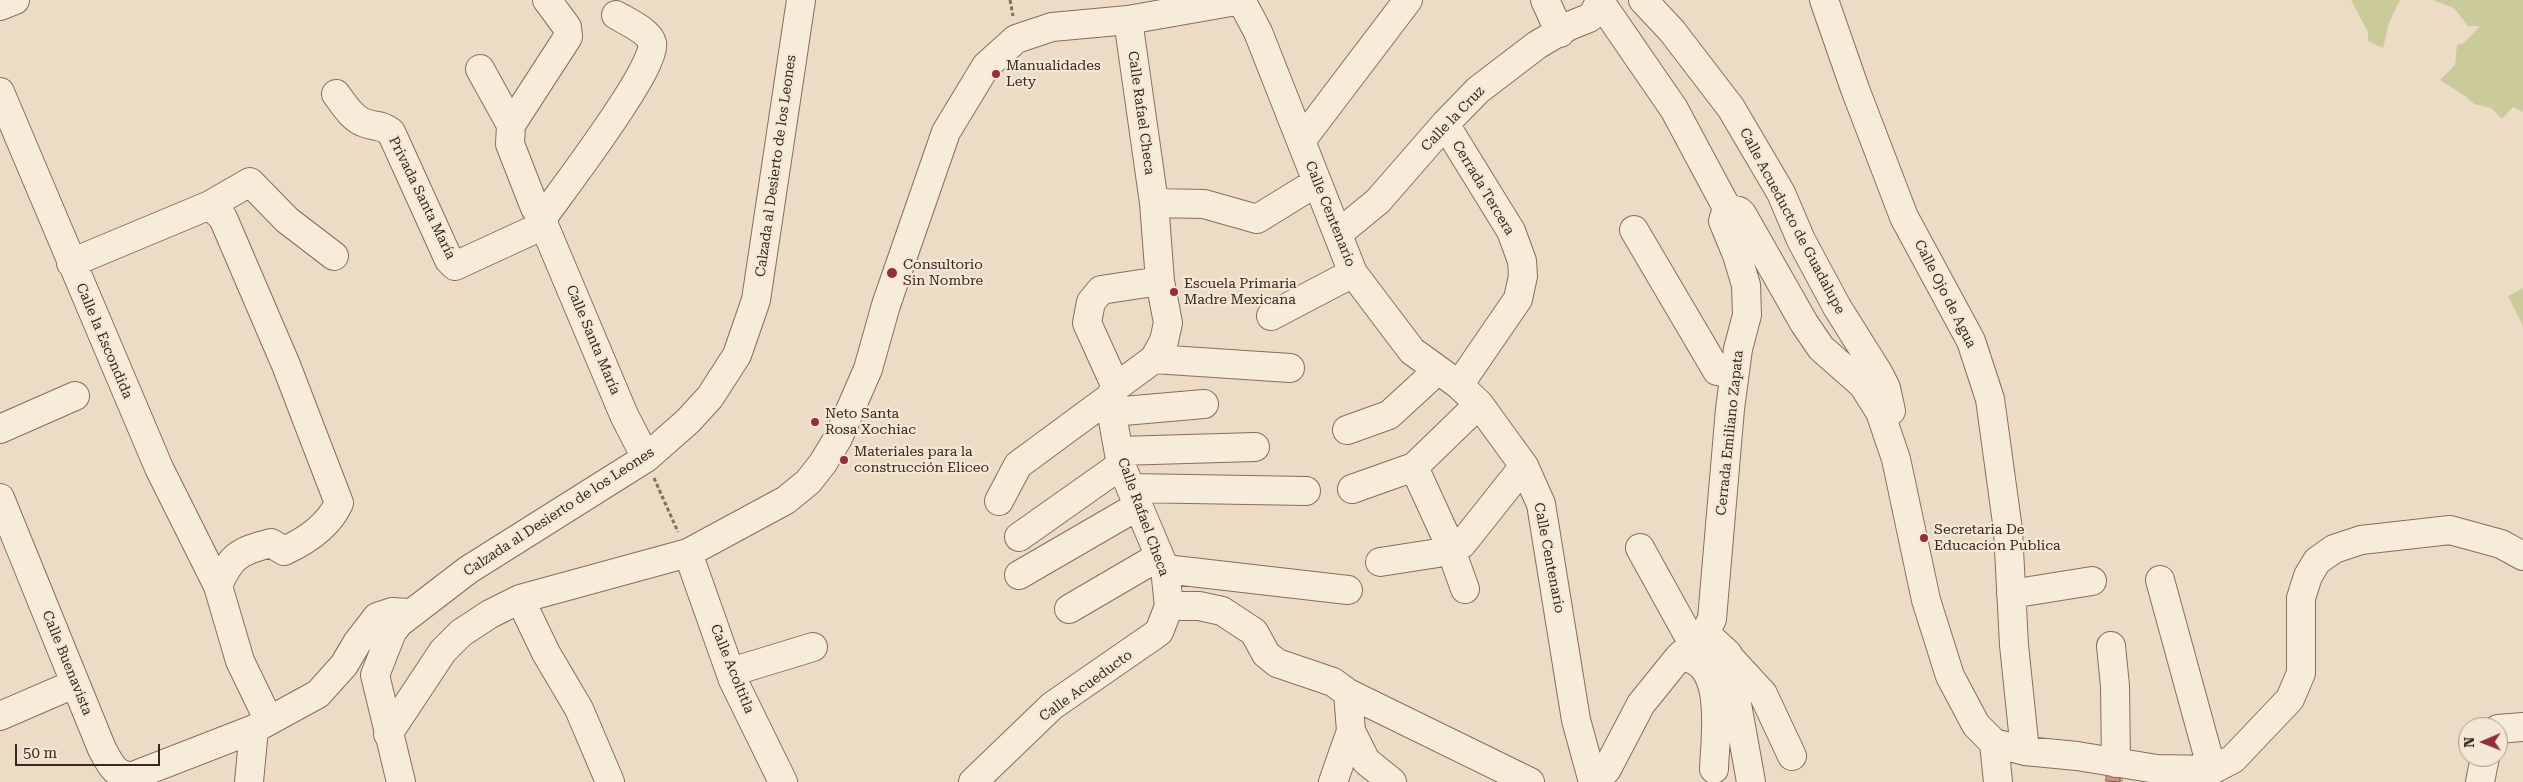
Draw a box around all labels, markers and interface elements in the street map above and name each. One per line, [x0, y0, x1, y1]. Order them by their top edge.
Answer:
street label: Calle Rafael Checa [1124, 50, 1158, 176]
street label: Calzada al Desierto de los Leones [752, 54, 800, 278]
place label: Manualidades Lety [1006, 58, 1101, 90]
marker: Manualidades Lety [990, 68, 1002, 80]
street label: Calle la Cruz [1418, 83, 1488, 155]
street label: Calle Acueducto de Guadalupe [1736, 125, 1848, 317]
street label: Privada Santa María [385, 134, 459, 262]
street label: Cerrada Tercera [1448, 138, 1518, 238]
street label: Calle Centenario [1301, 159, 1359, 269]
street label: Calle Ojo de Agua [1910, 237, 1980, 351]
place label: Consultorio Sin Nombre [903, 257, 983, 290]
marker: Consultorio Sin Nombre [885, 266, 899, 280]
place label: Escuela Primaria Madre Mexicana [1184, 276, 1297, 308]
street label: Calle la Escondida [72, 281, 136, 401]
street label: Calle Santa María [562, 283, 624, 397]
marker: Escuela Primaria Madre Mexicana [1168, 286, 1180, 298]
street label: Cerrada Emiliano Zapata [1713, 350, 1747, 516]
place label: Neto Santa Rosa Xochiac [825, 406, 916, 438]
marker: Neto Santa Rosa Xochiac [809, 416, 821, 428]
street label: Calzada al Desierto de los Leones [461, 444, 657, 580]
place label: Materiales para la construcción Eliceo [854, 444, 989, 477]
marker: Materiales para la construcción Eliceo [838, 454, 850, 466]
street label: Calle Rafael Checa [1114, 455, 1172, 579]
street label: Calle Centenario [1530, 501, 1568, 615]
place label: Secretaria De Educacion Publica [1934, 522, 2061, 554]
marker: Secretaria De Educacion Publica [1918, 532, 1930, 544]
street label: Calle Buenavista [38, 608, 96, 718]
street label: Calle Acoltitla [706, 622, 758, 716]
street label: Calle Acueducto [1036, 647, 1136, 725]
north arrow [2458, 717, 2508, 767]
scale bar [18, 734, 162, 766]
text: N [2461, 737, 2477, 748]
text: 50 m [23, 744, 57, 762]

